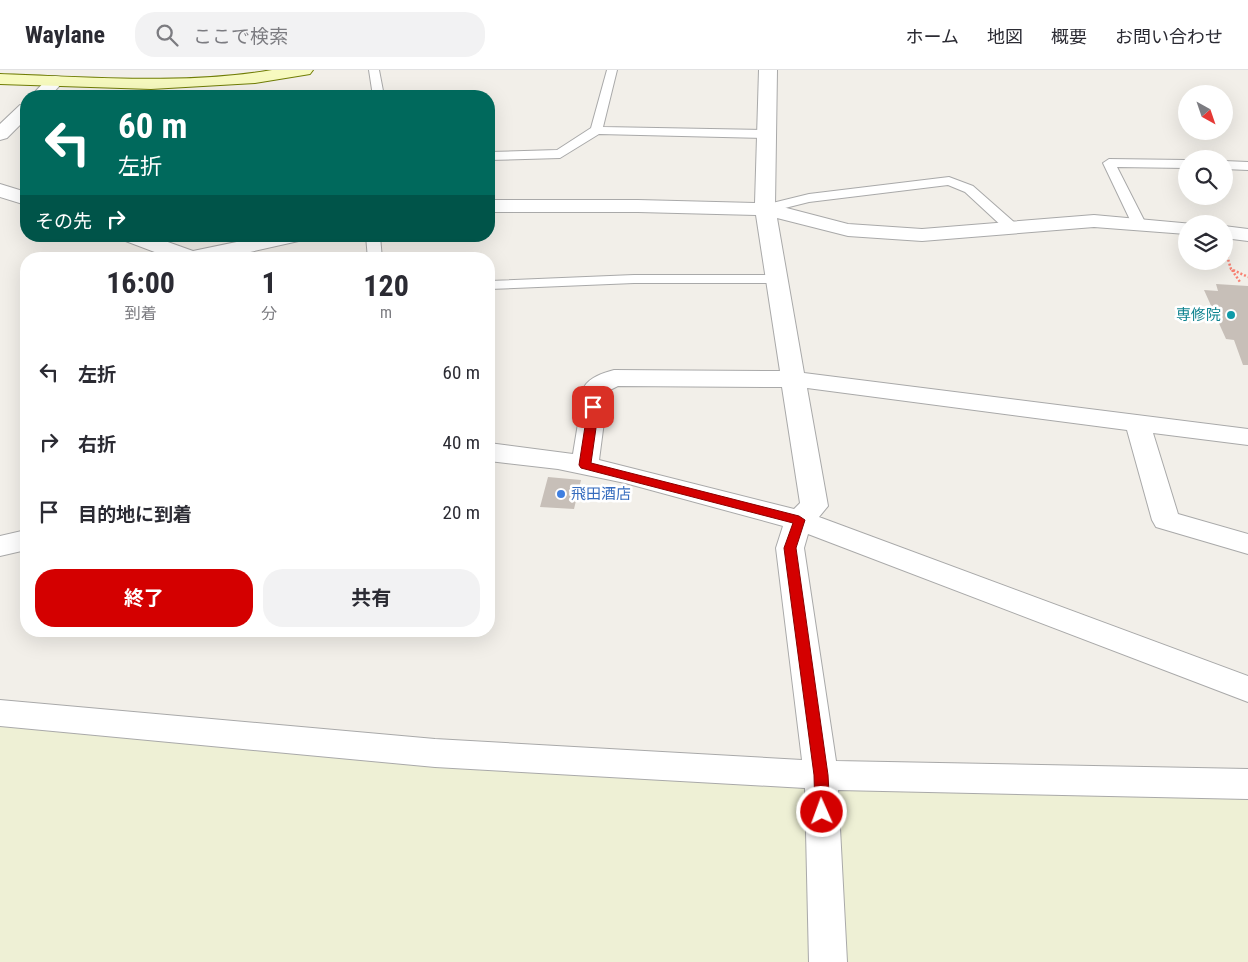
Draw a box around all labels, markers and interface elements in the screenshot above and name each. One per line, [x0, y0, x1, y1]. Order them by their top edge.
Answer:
search box [135, 12, 485, 57]
text: Waylane [25, 21, 105, 49]
icon: search [153, 21, 181, 49]
text: ここで検索 [193, 25, 288, 48]
text: ホーム [906, 26, 959, 47]
text: 地図 [987, 26, 1023, 47]
text: 概要 [1051, 26, 1087, 47]
text: お問い合わせ [1115, 26, 1223, 47]
north arrow [1178, 85, 1232, 140]
map controls [1178, 85, 1233, 270]
text: 60 m [118, 106, 187, 147]
icon: left [35, 110, 100, 175]
button: search [1178, 150, 1233, 205]
text: 左折 [118, 154, 162, 179]
icon: right [102, 205, 130, 233]
text: その先 [35, 210, 92, 233]
button: layers [1178, 215, 1233, 270]
text: 16:00 [106, 265, 175, 300]
text: 1 [262, 265, 277, 300]
text: 120 [363, 268, 409, 303]
text: m [380, 303, 392, 322]
text: 到着 [125, 304, 157, 323]
text: 分 [261, 304, 277, 323]
place label: 専修院 [1176, 306, 1221, 324]
marker: 専修院 [1225, 309, 1237, 321]
icon: left [35, 358, 63, 386]
text: 60 m [443, 361, 480, 384]
text: 左折 [78, 363, 116, 386]
pin [572, 386, 614, 428]
icon: arrive [579, 393, 607, 421]
icon: right [35, 428, 63, 456]
text: 40 m [443, 431, 480, 454]
text: 右折 [78, 433, 116, 456]
place label: 飛田酒店 [571, 485, 631, 503]
marker: 飛田酒店 [555, 488, 567, 500]
icon: arrive [35, 498, 63, 526]
text: 20 m [443, 501, 480, 524]
text: 目的地に到着 [78, 503, 192, 526]
button: 終了 [35, 569, 253, 627]
button: 共有 [263, 569, 480, 627]
position arrow [795, 785, 847, 837]

